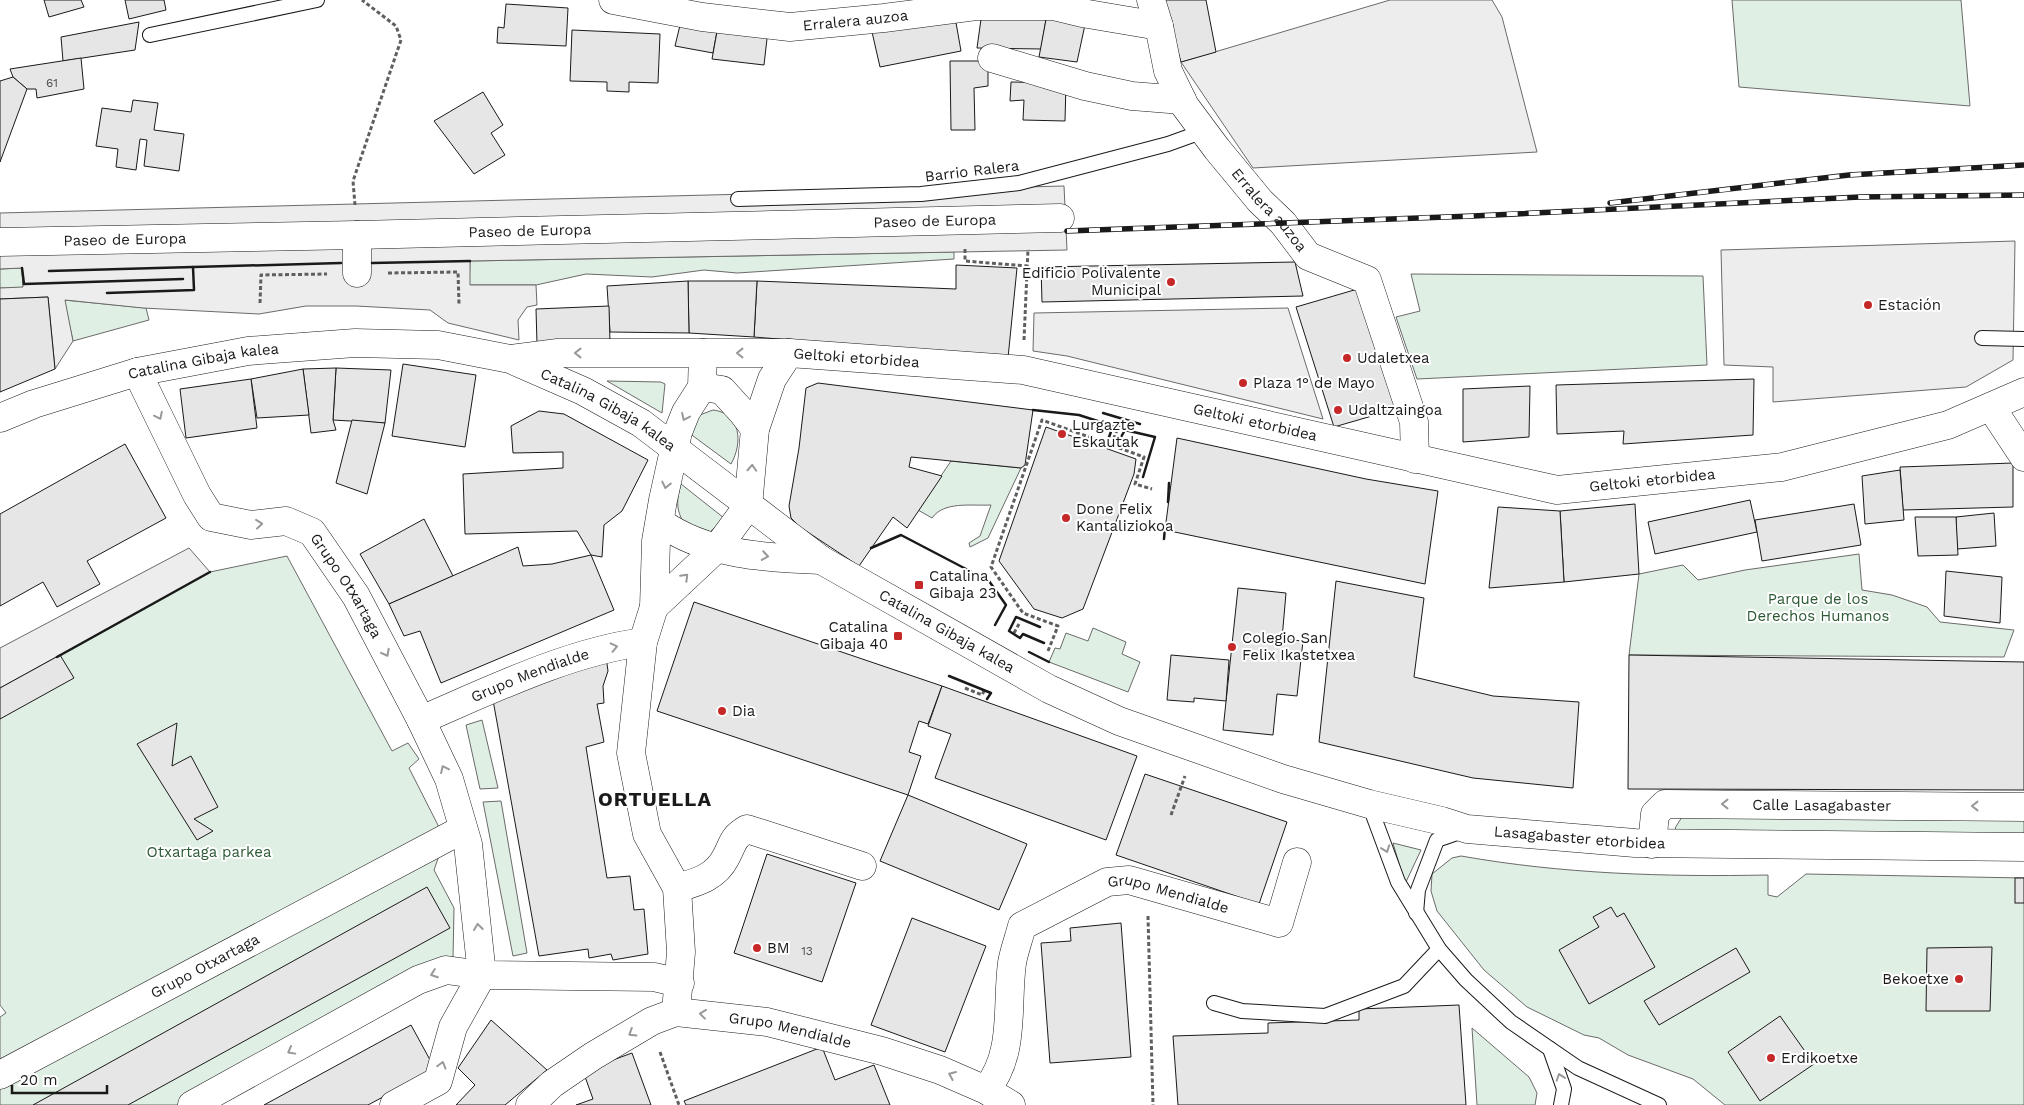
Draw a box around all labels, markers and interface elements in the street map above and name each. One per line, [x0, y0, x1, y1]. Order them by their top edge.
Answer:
street label: Erralera auzoa [802, 6, 910, 35]
house number: 61 [46, 76, 58, 90]
street label: Barrio Ralera [924, 156, 1021, 186]
street label: Erralera auzoa [1228, 164, 1311, 256]
street label: Paseo de Europa [873, 211, 997, 232]
street label: Paseo de Europa [468, 220, 592, 241]
street label: Paseo de Europa [63, 229, 187, 250]
place label: Edificio Polivalente Municipal [1022, 264, 1161, 299]
marker: Edificio Polivalente Municipal [1165, 276, 1177, 288]
place label: Estación [1878, 296, 1941, 314]
marker: Estación [1862, 299, 1874, 311]
street label: Catalina Gibaja kalea [126, 340, 280, 383]
street label: Geltoki etorbidea [793, 344, 921, 371]
one-way arrow [574, 348, 582, 358]
one-way arrow [736, 348, 744, 358]
place label: Udaletxea [1357, 349, 1430, 367]
marker: Udaletxea [1341, 352, 1353, 364]
street label: Catalina Gibaja kalea [538, 364, 680, 456]
place label: Plaza 1° de Mayo [1253, 374, 1375, 392]
marker: Plaza 1° de Mayo [1237, 377, 1249, 389]
street label: Geltoki etorbidea [1191, 400, 1319, 445]
place label: Udaltzaingoa [1348, 401, 1443, 419]
marker: Udaltzaingoa [1332, 404, 1344, 416]
one-way arrow [153, 411, 163, 420]
one-way arrow [680, 412, 691, 421]
place label: Lurgazte Eskautak [1072, 416, 1139, 451]
marker: Lurgazte Eskautak [1056, 428, 1068, 440]
one-way arrow [747, 463, 758, 471]
street label: Geltoki etorbidea [1588, 465, 1717, 496]
one-way arrow [661, 481, 671, 490]
place label: Done Felix Kantaliziokoa [1076, 500, 1174, 535]
marker: Done Felix Kantaliziokoa [1060, 512, 1072, 524]
one-way arrow [255, 519, 263, 530]
street label: Grupo Otxartaga [307, 530, 386, 642]
one-way arrow [761, 550, 769, 560]
place label: Catalina Gibaja 23 [929, 567, 997, 602]
one-way arrow [679, 574, 688, 583]
marker: Catalina Gibaja 23 [913, 579, 925, 591]
street label: Catalina Gibaja kalea [876, 586, 1018, 677]
park label: Parque de los Derechos Humanos [1747, 590, 1890, 625]
place label: Catalina Gibaja 40 [820, 618, 888, 653]
place label: Colegio San Felix Ikastetxea [1242, 629, 1356, 664]
marker: Catalina Gibaja 40 [892, 630, 904, 642]
marker: Colegio San Felix Ikastetxea [1226, 641, 1238, 653]
one-way arrow [609, 642, 618, 653]
street label: Grupo Mendialde [468, 645, 591, 706]
one-way arrow [380, 648, 390, 657]
place label: Dia [732, 702, 756, 720]
marker: Dia [716, 705, 728, 717]
one-way arrow [440, 765, 450, 774]
district label: ORTUELLA [598, 787, 712, 811]
street label: Calle Lasagabaster [1752, 796, 1891, 815]
one-way arrow [1721, 799, 1729, 809]
one-way arrow [1971, 801, 1979, 811]
street label: Lasagabaster etorbidea [1493, 822, 1666, 852]
park label: Otxartaga parkea [147, 843, 272, 861]
one-way arrow [1380, 845, 1390, 853]
street label: Grupo Mendialde [1107, 870, 1231, 917]
one-way arrow [473, 922, 484, 930]
street label: Grupo Otxartaga [147, 930, 263, 1002]
place label: BM [767, 939, 790, 957]
marker: BM [751, 942, 763, 954]
house number: 13 [801, 944, 813, 958]
one-way arrow [430, 968, 439, 978]
place label: Bekoetxe [1882, 970, 1949, 988]
marker: Bekoetxe [1953, 973, 1965, 985]
one-way arrow [699, 1009, 707, 1020]
street label: Grupo Mendialde [728, 1009, 853, 1052]
one-way arrow [628, 1027, 637, 1036]
one-way arrow [287, 1044, 296, 1054]
place label: Erdikoetxe [1781, 1049, 1858, 1067]
marker: Erdikoetxe [1765, 1052, 1777, 1064]
scale bar [12, 1062, 108, 1094]
one-way arrow [437, 1062, 447, 1070]
text: 20 m [20, 1071, 58, 1089]
one-way arrow [948, 1071, 957, 1082]
one-way arrow [1555, 1073, 1565, 1082]

